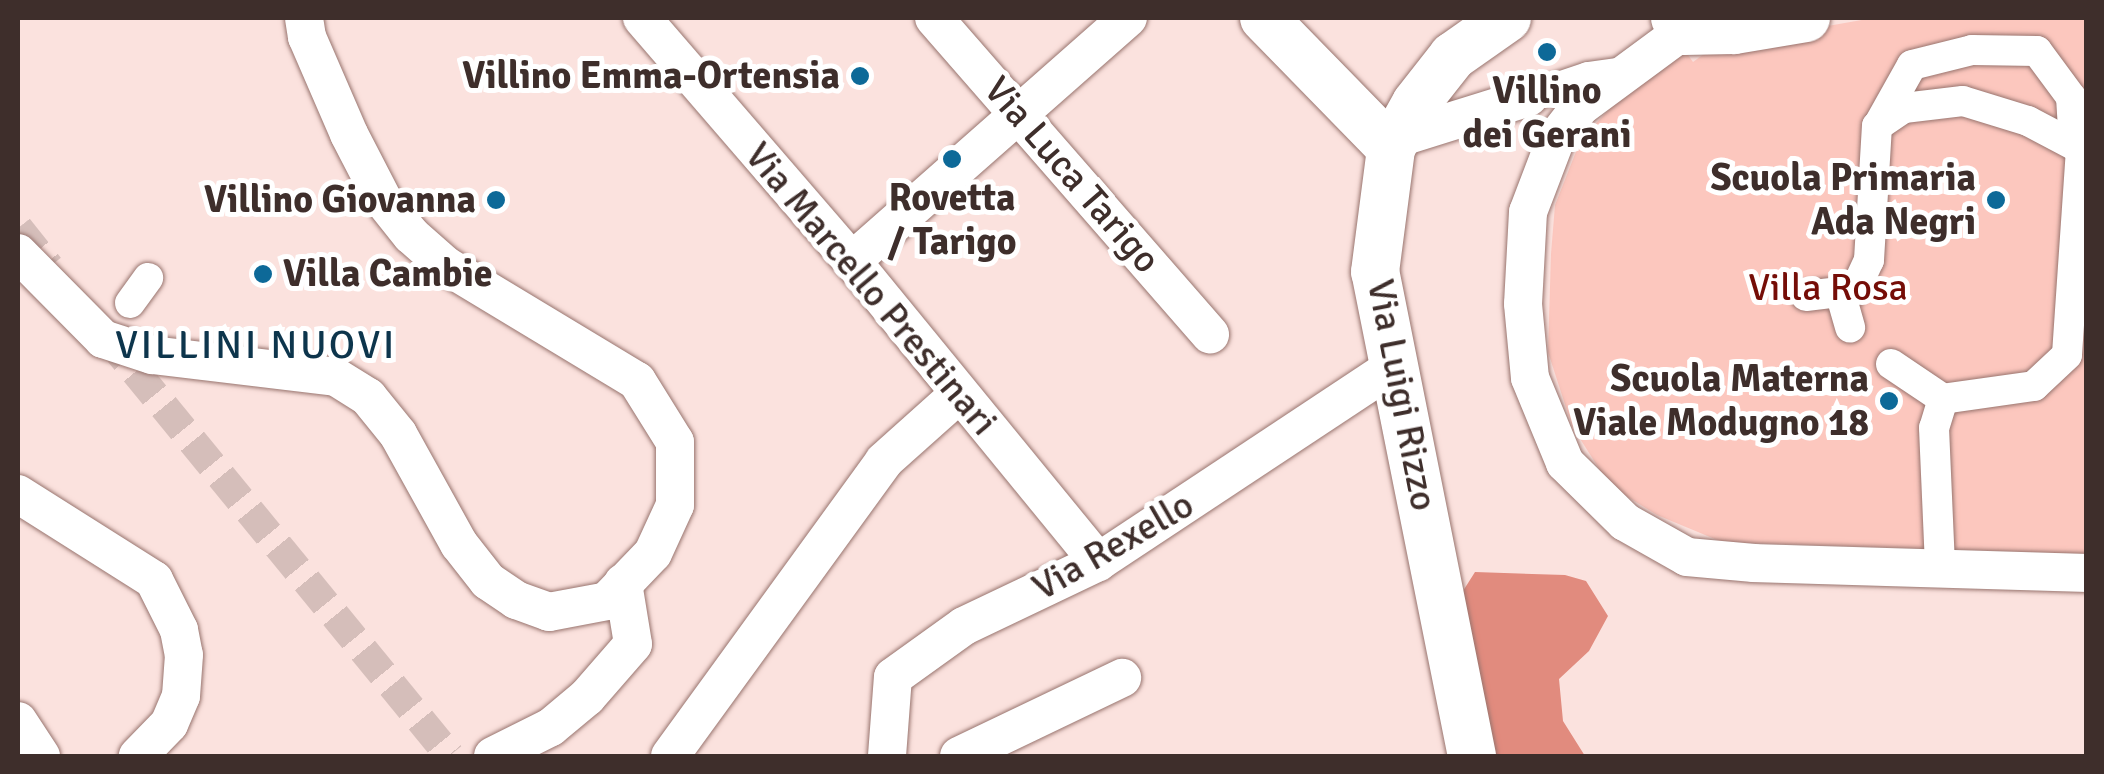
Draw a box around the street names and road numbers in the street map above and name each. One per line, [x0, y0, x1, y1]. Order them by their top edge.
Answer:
street label: Via Luca Tarigo [974, 68, 1170, 282]
street label: Via Marcello Prestinari [735, 133, 1007, 445]
street label: Via Luigi Rizzo [1357, 276, 1447, 514]
street label: Via Rexello [1024, 482, 1202, 610]

